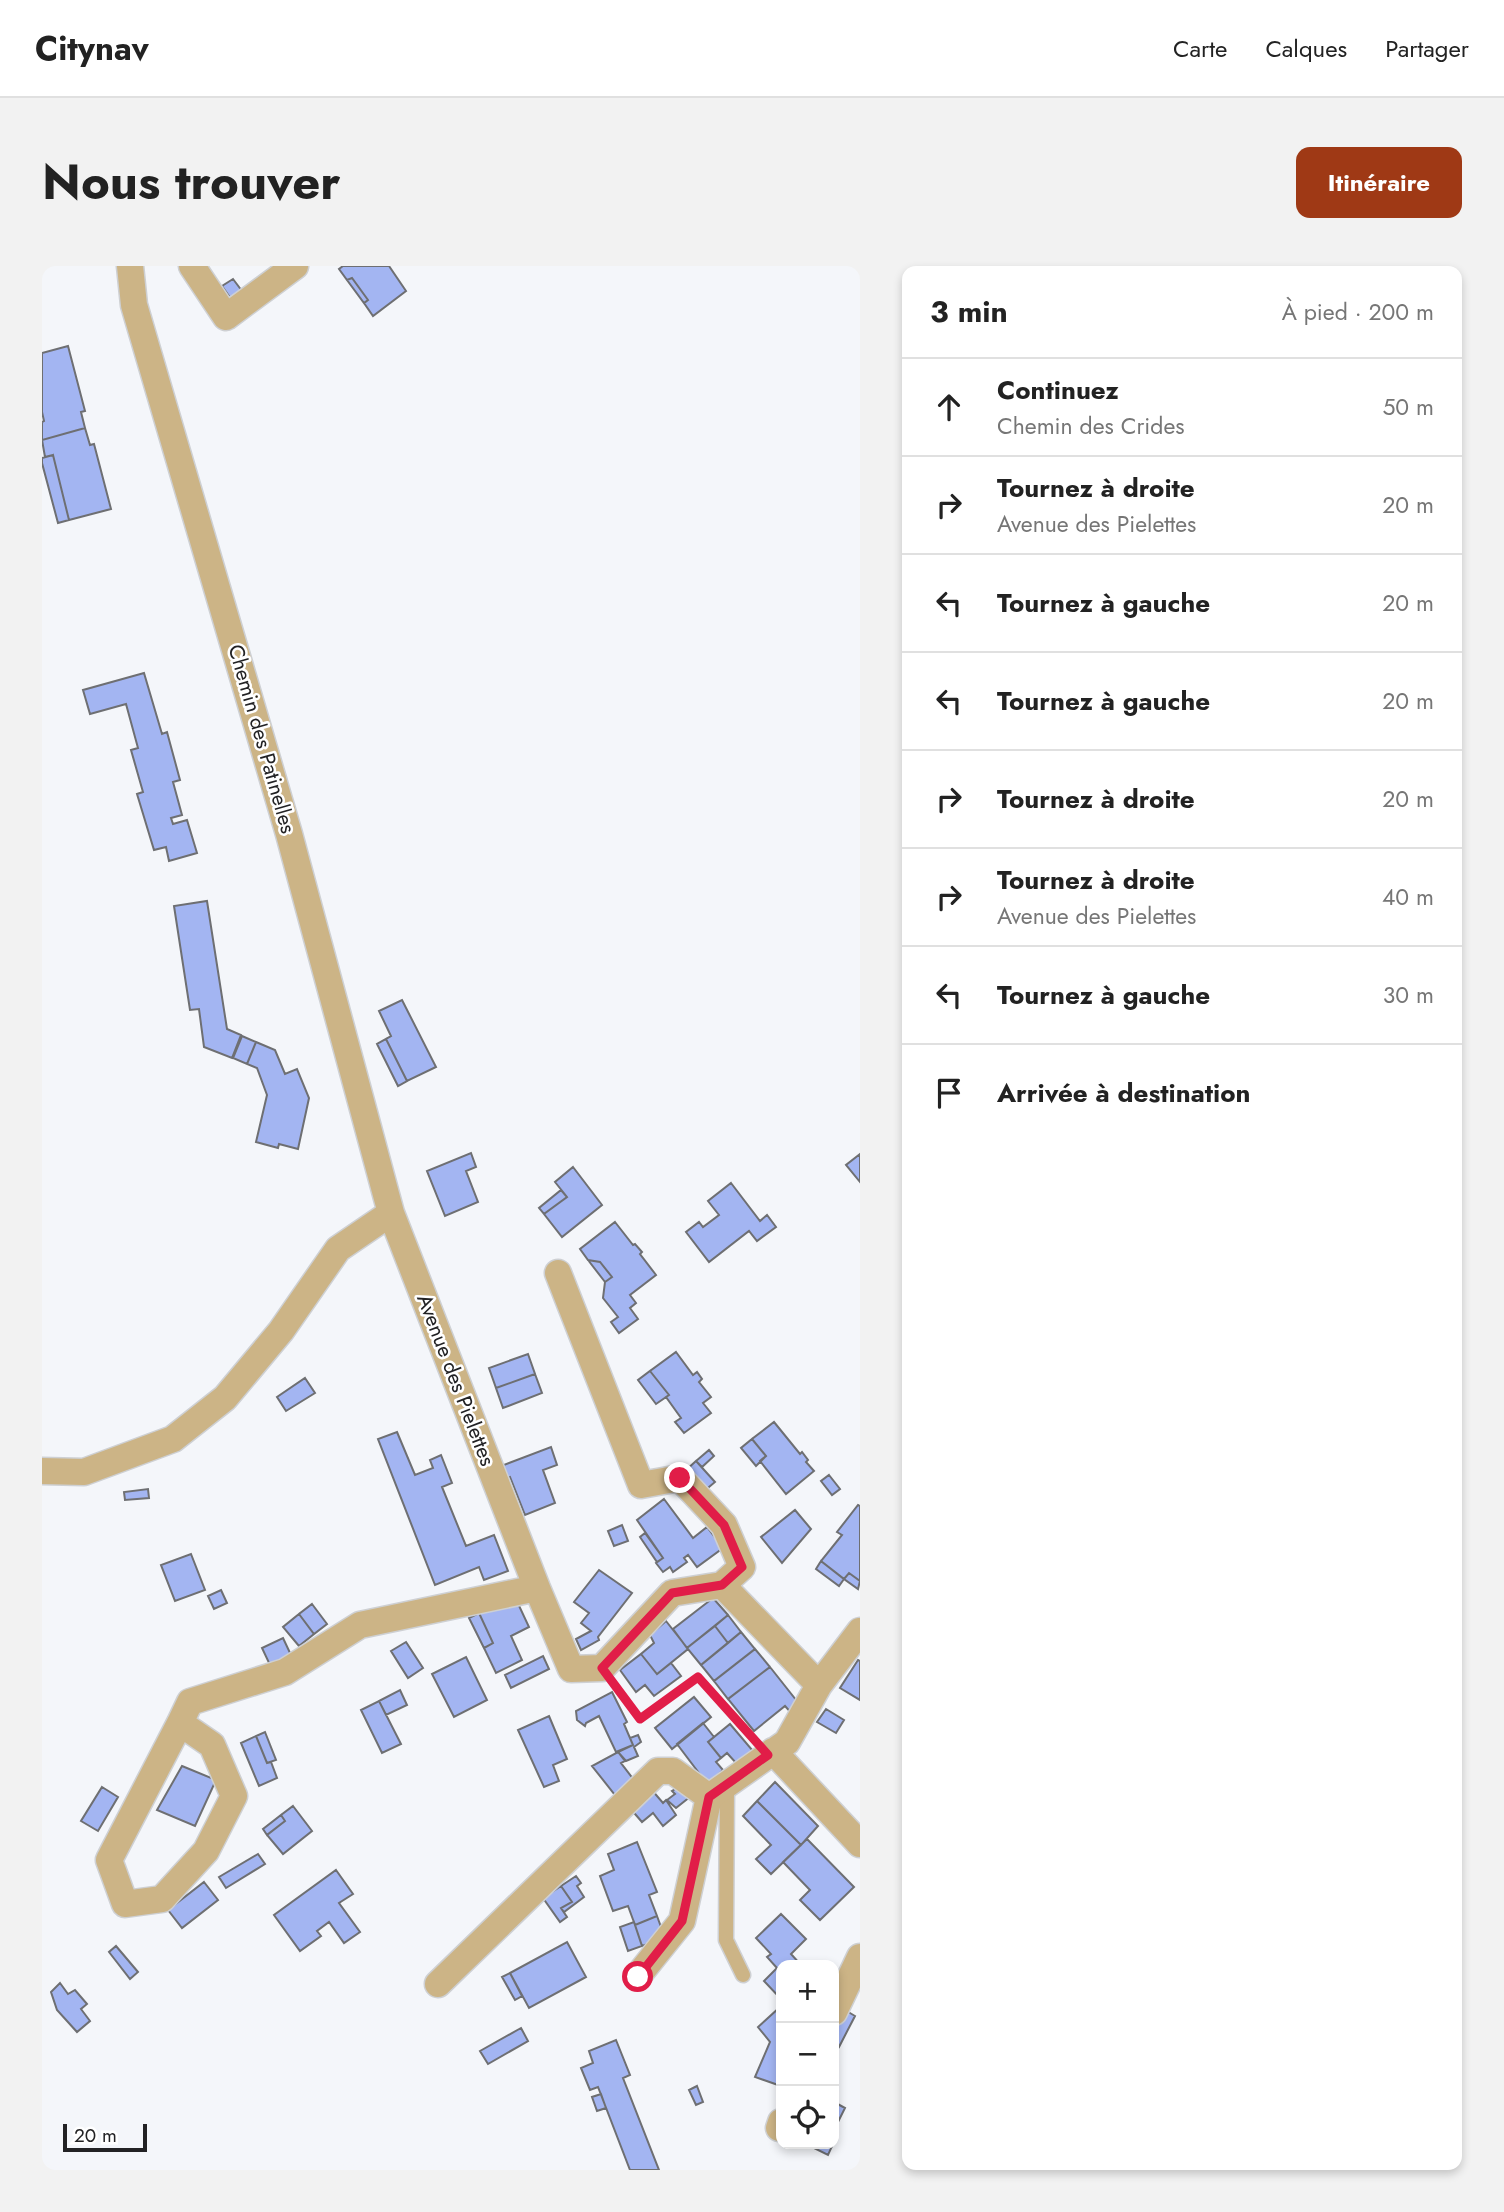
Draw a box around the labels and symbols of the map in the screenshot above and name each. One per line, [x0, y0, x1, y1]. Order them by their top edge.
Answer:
street label: Chemin des Patinelles [221, 641, 303, 837]
street label: Avenue des Pielettes [409, 1290, 503, 1470]
route end [664, 1462, 695, 1493]
route start [622, 1961, 653, 1992]
scale bar [63, 2121, 147, 2153]

